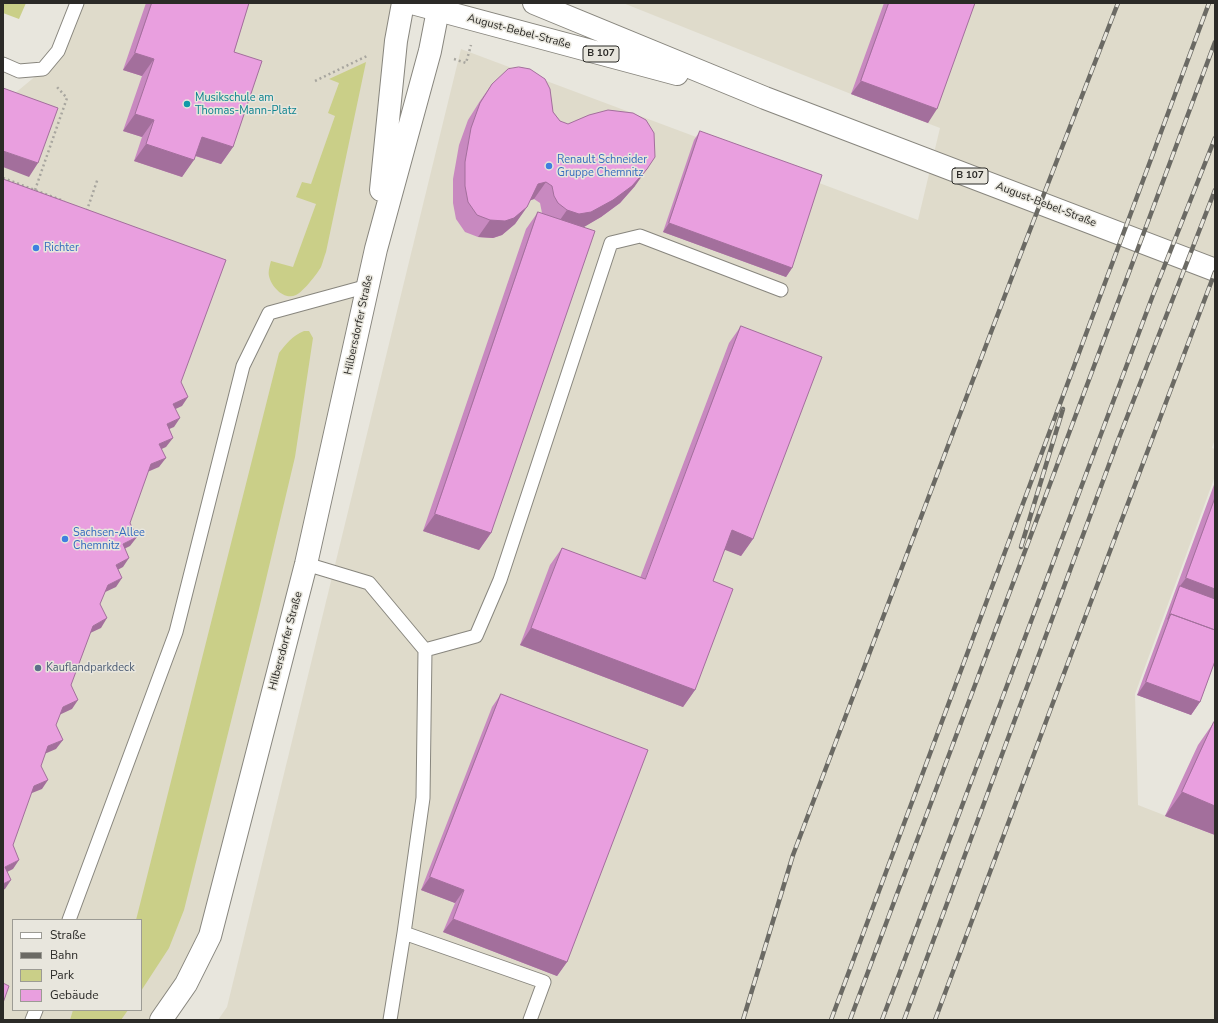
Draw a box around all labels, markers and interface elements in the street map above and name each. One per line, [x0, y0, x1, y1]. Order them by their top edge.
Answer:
street label: August-Bebel-Straße [466, 12, 572, 52]
road number: B 107 [583, 46, 619, 62]
place label: Musikschule am Thomas-Mann-Platz [195, 91, 297, 117]
marker: Musikschule am Thomas-Mann-Platz [182, 99, 192, 109]
place label: Renault Schneider Gruppe Chemnitz [557, 153, 647, 179]
marker: Renault Schneider Gruppe Chemnitz [544, 161, 554, 171]
road number: B 107 [952, 168, 988, 184]
street label: August-Bebel-Straße [994, 180, 1098, 230]
place label: Richter [44, 241, 79, 255]
marker: Richter [31, 243, 41, 253]
street label: Hilbersdorfer Straße [342, 274, 376, 376]
place label: Sachsen-Allee Chemnitz [73, 526, 145, 552]
marker: Sachsen-Allee Chemnitz [60, 534, 70, 544]
street label: Hilbersdorfer Straße [266, 590, 306, 692]
place label: Kauflandparkdeck [46, 661, 135, 675]
marker: Kauflandparkdeck [33, 663, 43, 673]
legend [12, 919, 142, 1011]
text: Straße [50, 927, 86, 943]
text: Bahn [50, 947, 78, 963]
text: Park [50, 967, 74, 983]
text: Gebäude [50, 987, 99, 1003]

